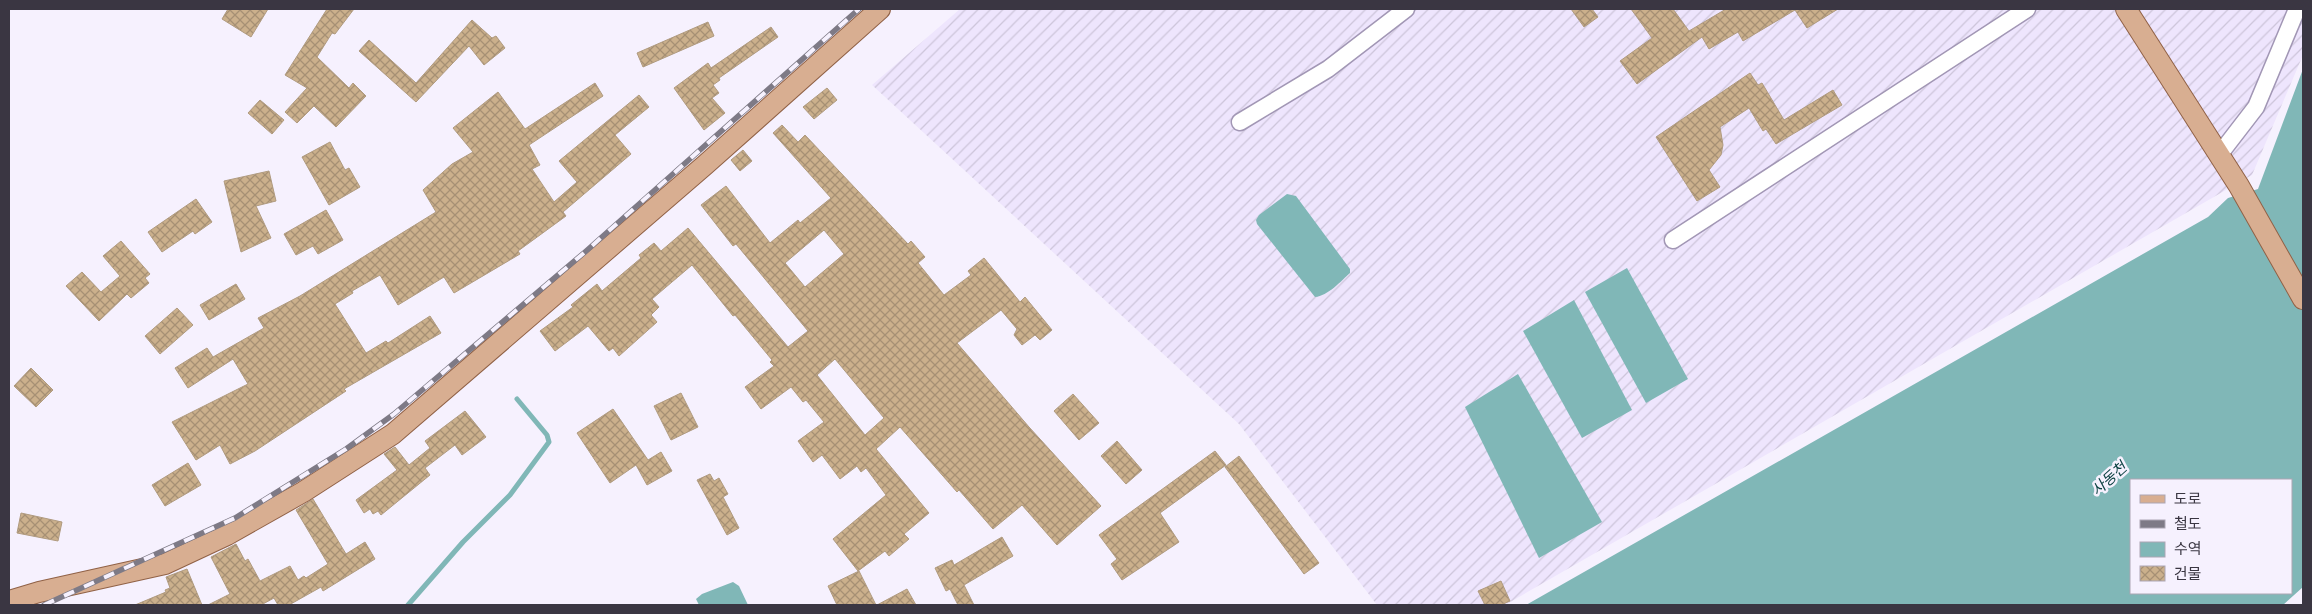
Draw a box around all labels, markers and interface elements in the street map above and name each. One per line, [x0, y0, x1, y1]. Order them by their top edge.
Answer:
water label: 사동천 [2088, 457, 2132, 500]
legend [2130, 479, 2292, 594]
text: 도로 [2174, 490, 2202, 508]
text: 철도 [2174, 515, 2202, 533]
text: 수역 [2174, 540, 2202, 558]
text: 건물 [2174, 565, 2202, 583]

